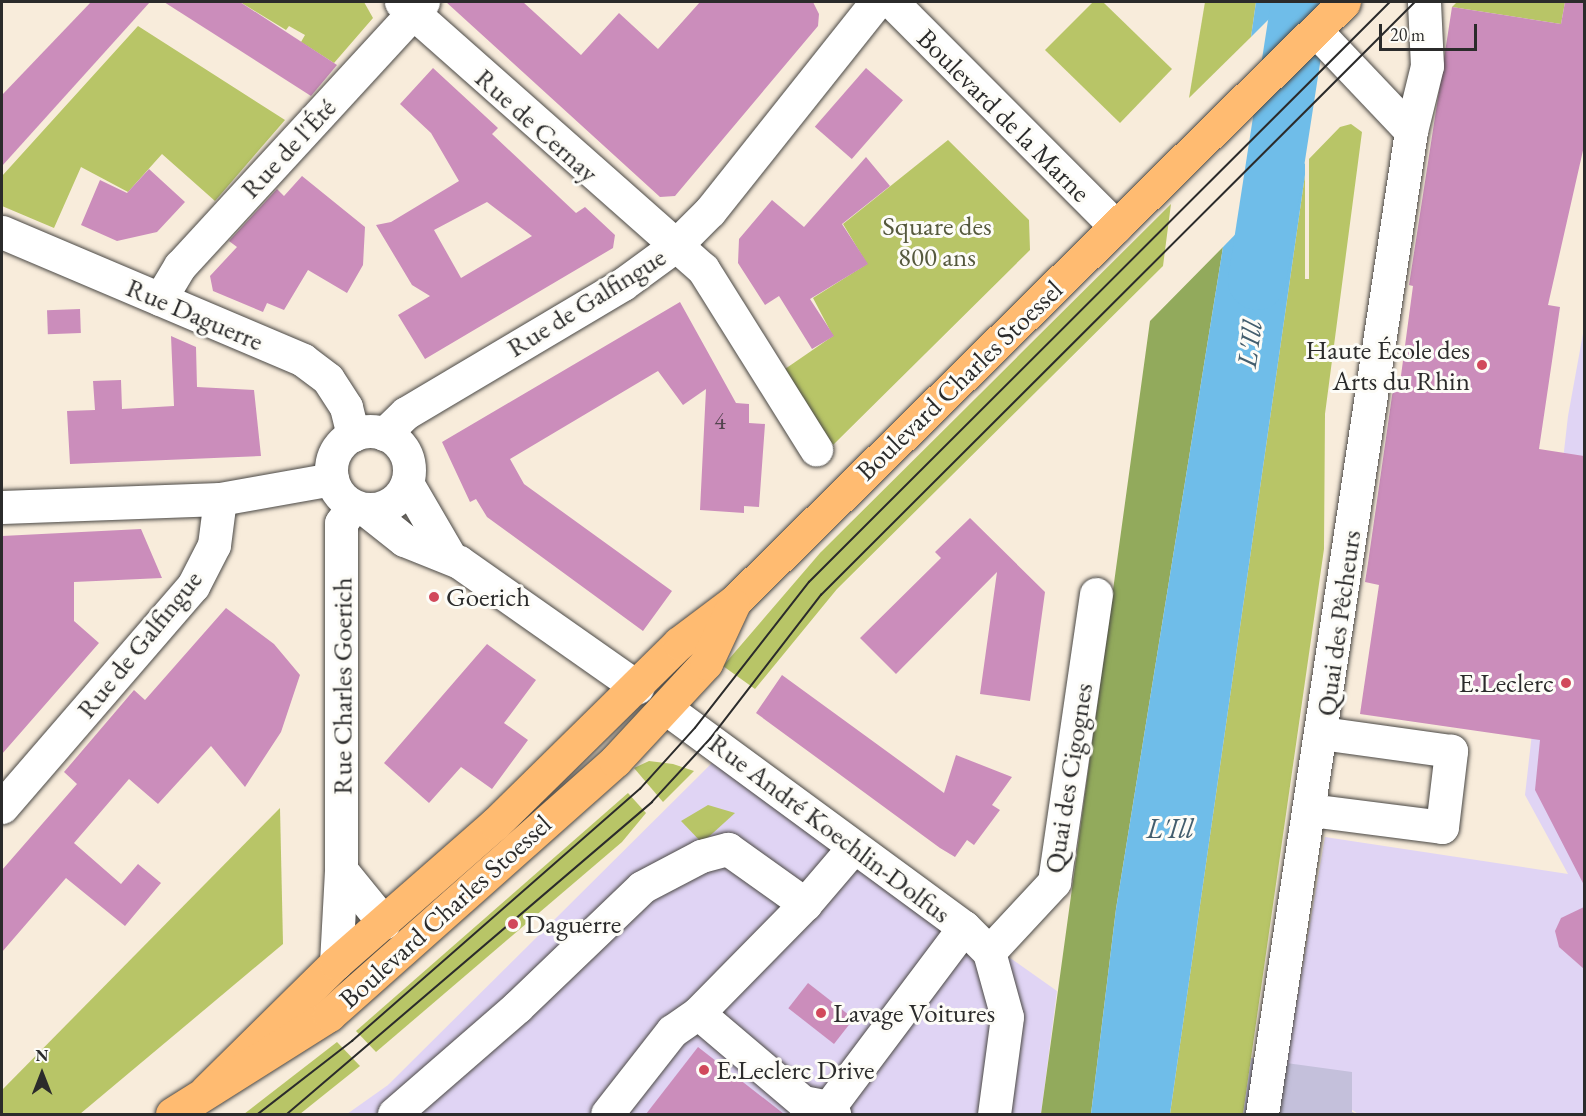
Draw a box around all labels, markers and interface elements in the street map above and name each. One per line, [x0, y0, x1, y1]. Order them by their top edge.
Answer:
scale bar [1382, 12, 1480, 50]
street label: Boulevard de la Marne [911, 22, 1097, 208]
text: 20 m [1390, 23, 1425, 46]
street label: Rue de Cernay [469, 61, 605, 189]
street label: Rue de l'Été [234, 91, 342, 205]
park label: Square des 800 ans [882, 209, 992, 272]
street label: Rue de Galfingue [501, 240, 671, 364]
street label: Rue Daguerre [122, 271, 268, 357]
street label: Boulevard Charles Stoessel [849, 273, 1069, 487]
water label: L'Ill [1229, 318, 1269, 370]
place label: Haute École des Arts du Rhin [1305, 333, 1470, 396]
marker: Haute École des Arts du Rhin [1475, 358, 1489, 372]
house number: 4 [714, 407, 726, 435]
street label: Quai des Pêcheurs [1309, 528, 1367, 718]
street label: Rue de Galfingue [70, 564, 208, 724]
street label: Rue Charles Goerich [326, 577, 358, 795]
place label: Goerich [446, 581, 530, 613]
marker: Goerich [427, 590, 441, 604]
place label: E.Leclerc [1459, 667, 1554, 699]
marker: E.Leclerc [1559, 676, 1573, 690]
street label: Quai des Cigognes [1037, 681, 1099, 875]
street label: Rue André Koechlin-Dolfus [703, 727, 957, 929]
street label: Boulevard Charles Stoessel [332, 807, 558, 1015]
water label: L'Ill [1146, 811, 1194, 845]
place label: Daguerre [525, 908, 621, 940]
marker: Daguerre [506, 917, 520, 931]
place label: Lavage Voitures [833, 997, 995, 1029]
marker: Lavage Voitures [814, 1006, 828, 1020]
north arrow [12, 1044, 72, 1104]
text: N [36, 1045, 48, 1066]
place label: E.Leclerc Drive [716, 1054, 875, 1086]
marker: E.Leclerc Drive [697, 1063, 711, 1077]

